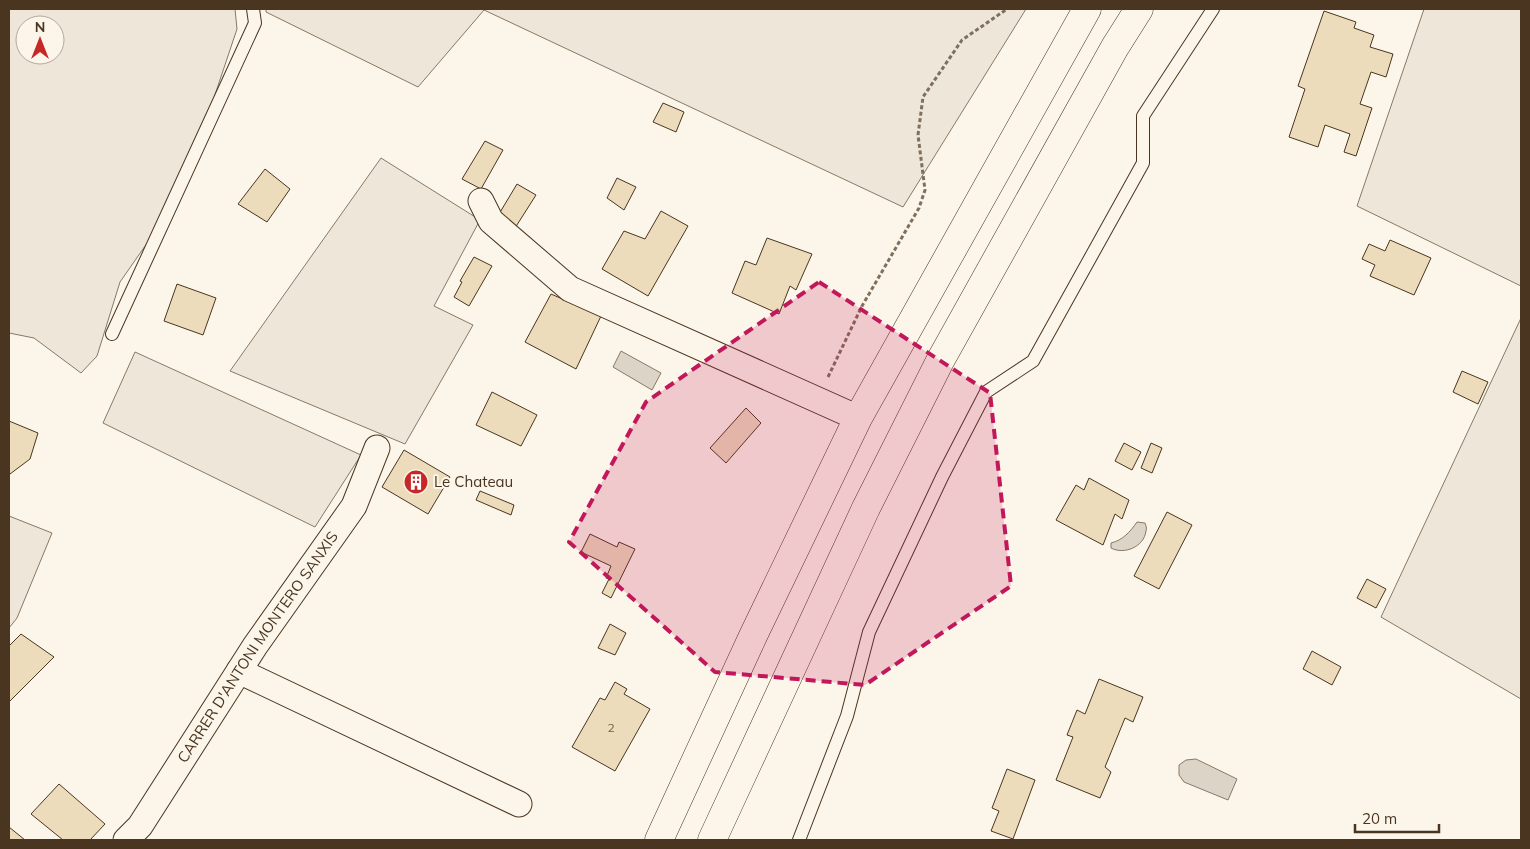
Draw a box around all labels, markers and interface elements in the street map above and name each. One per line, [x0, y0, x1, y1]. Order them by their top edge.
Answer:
north arrow [15, 15, 65, 65]
text: N [35, 18, 45, 36]
building icon: Le Chateau [403, 469, 429, 495]
place label: Le Chateau [434, 472, 513, 491]
street label: CARRER D'ANTONI MONTERO SANXIS [173, 528, 342, 766]
house number: 2 [607, 720, 615, 735]
scale bar [1355, 802, 1439, 834]
text: 20 m [1362, 809, 1397, 828]

